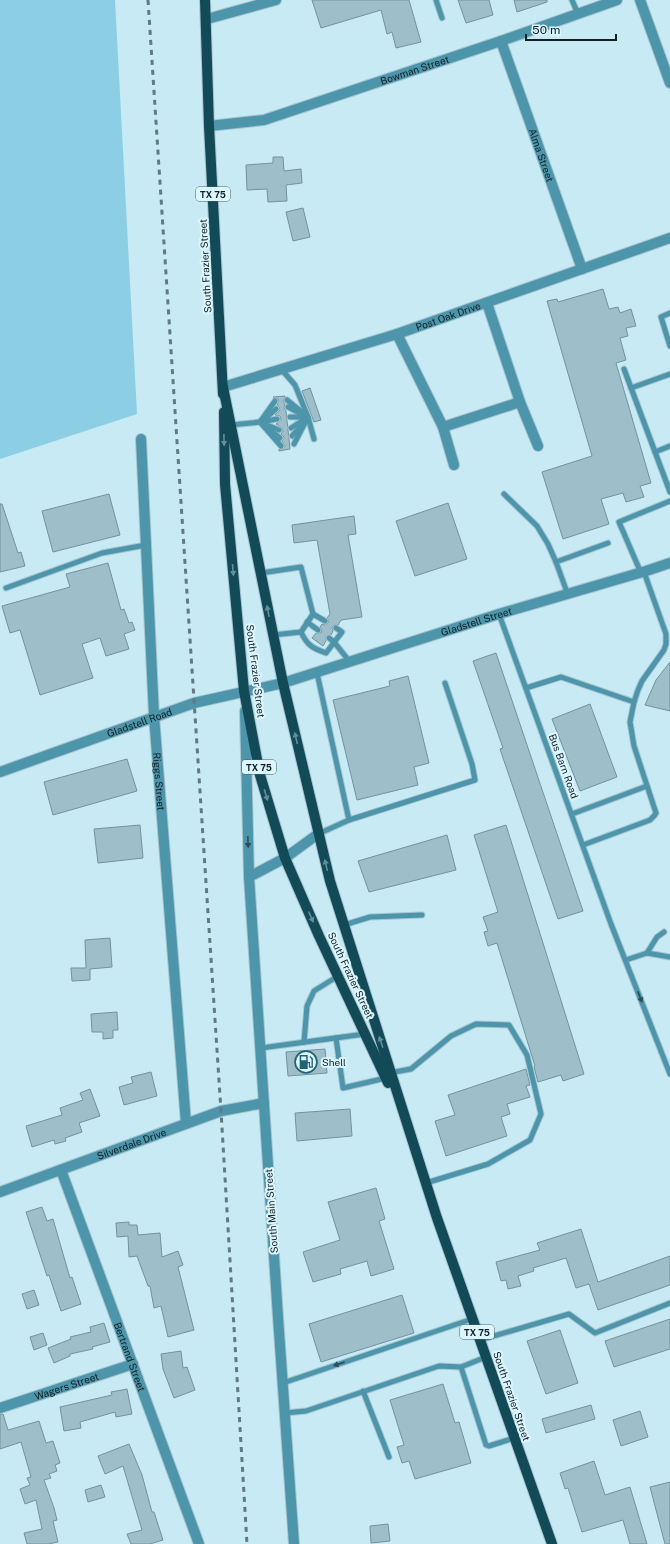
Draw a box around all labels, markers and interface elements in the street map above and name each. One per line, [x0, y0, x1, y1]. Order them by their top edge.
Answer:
scale bar [526, 16, 616, 42]
text: 50 m [532, 23, 560, 37]
street label: Bowman Street [379, 53, 451, 87]
street label: Alma Street [526, 127, 557, 183]
road number: TX 75 [196, 187, 230, 201]
street label: South Frazier Street [197, 219, 213, 313]
street label: Post Oak Drive [414, 299, 482, 333]
one-way arrow [221, 434, 227, 447]
one-way arrow [229, 564, 236, 576]
one-way arrow [265, 605, 271, 617]
street label: Gladstell Street [439, 605, 513, 638]
street label: South Frazier Street [244, 624, 268, 718]
street label: Gladstell Road [105, 705, 174, 739]
one-way arrow [292, 732, 298, 744]
street label: Bus Barn Road [547, 732, 581, 800]
street label: Riggs Street [151, 752, 167, 811]
road number: TX 75 [242, 760, 276, 774]
one-way arrow [263, 789, 269, 801]
one-way arrow [245, 836, 252, 848]
one-way arrow [322, 858, 328, 871]
one-way arrow [308, 911, 314, 922]
street label: South Frazier Street [326, 930, 376, 1020]
one-way arrow [637, 991, 643, 1002]
one-way arrow [378, 1036, 384, 1048]
fuel station icon: Shell [293, 1049, 319, 1075]
place label: Shell [322, 1056, 346, 1068]
street label: Silverdale Drive [95, 1126, 168, 1162]
street label: South Main Street [262, 1168, 280, 1254]
street label: Bertrand Street [112, 1320, 148, 1393]
road number: TX 75 [460, 1325, 494, 1339]
street label: South Frazier Street [491, 1350, 533, 1442]
one-way arrow [333, 1361, 345, 1367]
street label: Wagers Street [33, 1370, 100, 1402]

